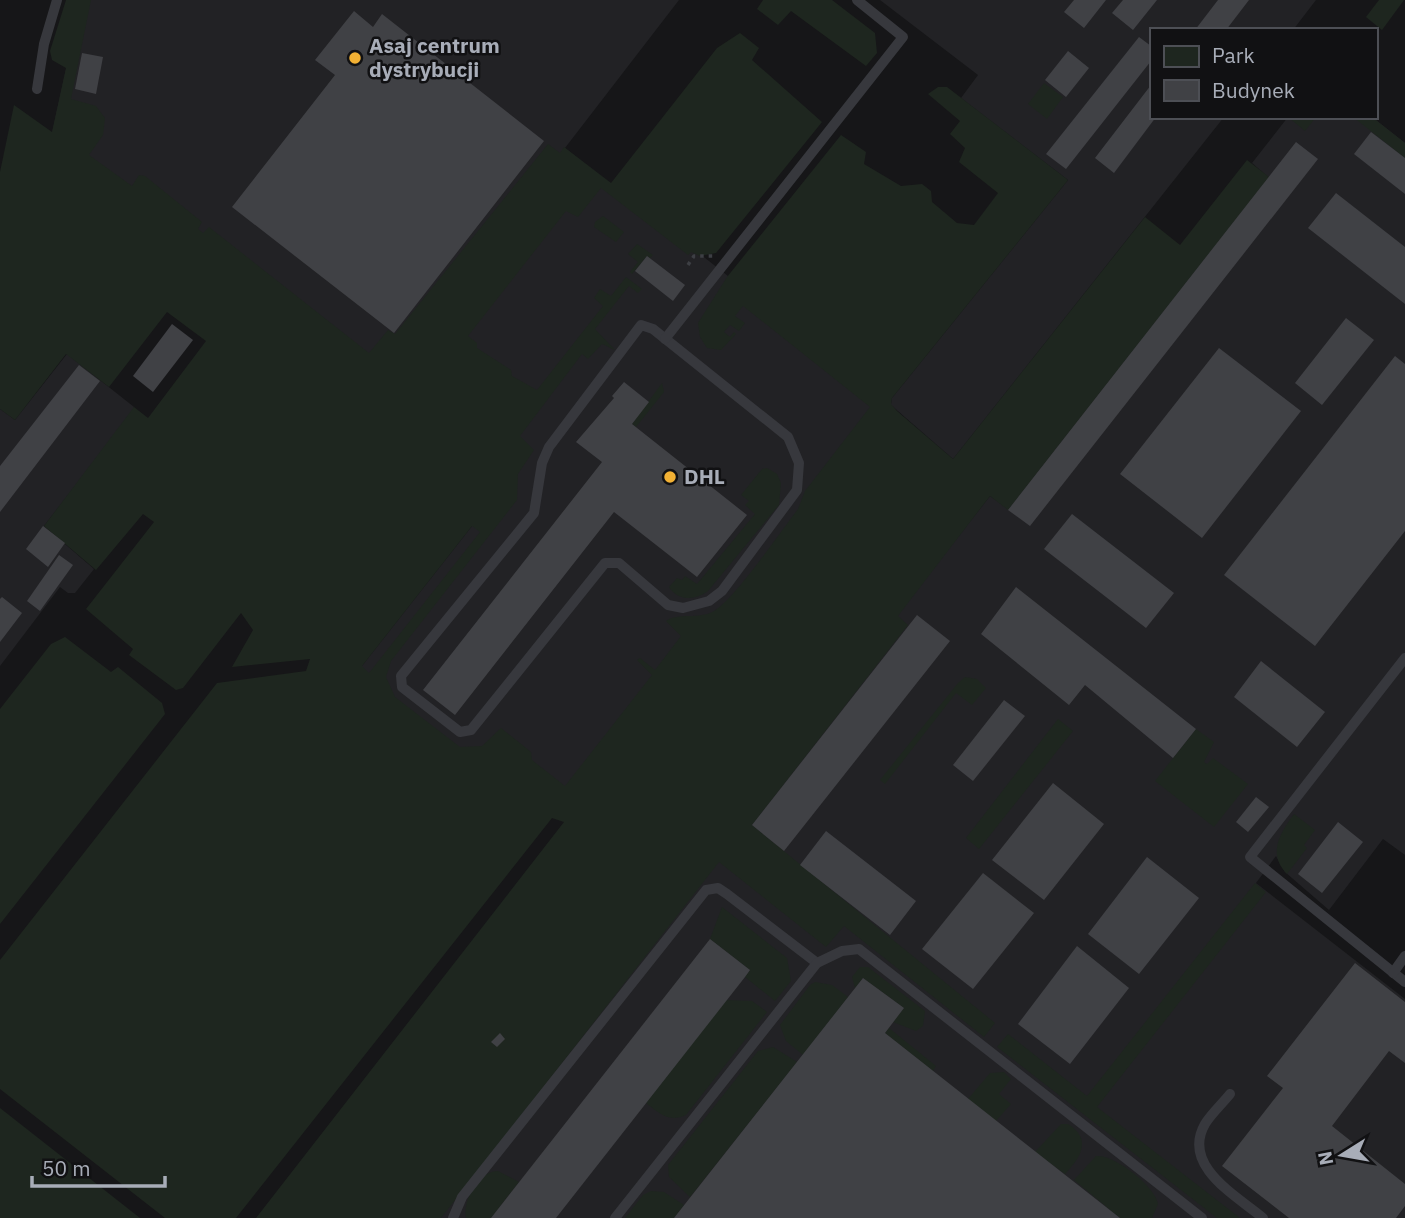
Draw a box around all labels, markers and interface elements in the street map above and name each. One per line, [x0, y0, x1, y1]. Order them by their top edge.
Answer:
legend [1150, 28, 1377, 119]
place label: Asaj centrum dystrybucji [369, 31, 500, 83]
text: Park [1212, 41, 1255, 69]
marker: Asaj centrum dystrybucji [347, 50, 363, 66]
text: Budynek [1212, 76, 1295, 104]
place label: DHL [684, 462, 725, 490]
marker: DHL [662, 469, 678, 485]
north arrow [1307, 1120, 1377, 1190]
scale bar [32, 1144, 164, 1188]
text: N [1312, 1149, 1338, 1167]
text: 50 m [42, 1154, 91, 1182]

